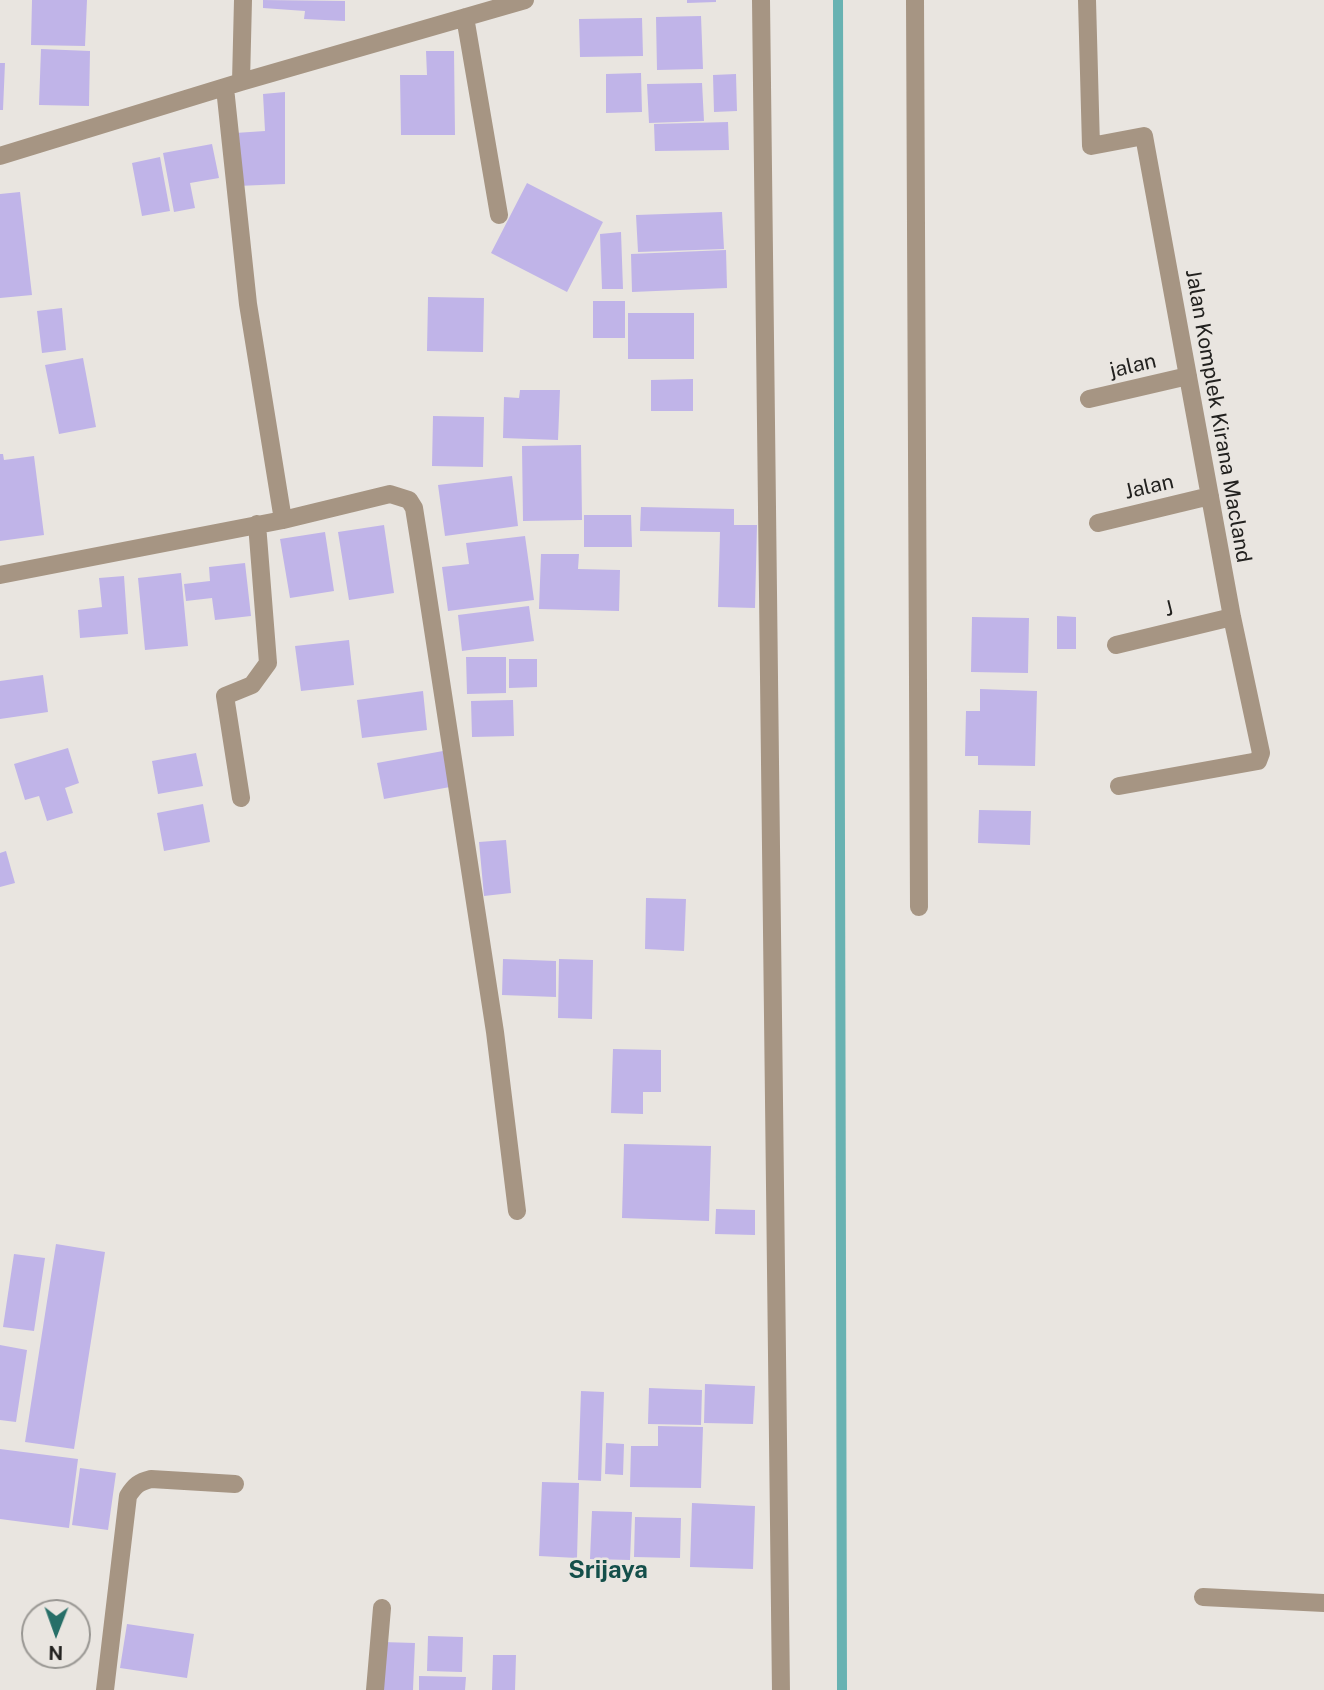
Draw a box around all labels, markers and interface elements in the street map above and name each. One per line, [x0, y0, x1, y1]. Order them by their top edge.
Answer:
street label: Jalan Komplek Kirana Macland [1180, 267, 1256, 565]
street label: jalan [1107, 348, 1159, 384]
street label: Jalan [1122, 469, 1176, 505]
street label: J [1162, 596, 1176, 622]
district label: Srijaya [568, 1557, 648, 1585]
north arrow [21, 1599, 91, 1669]
text: N [48, 1642, 63, 1664]

